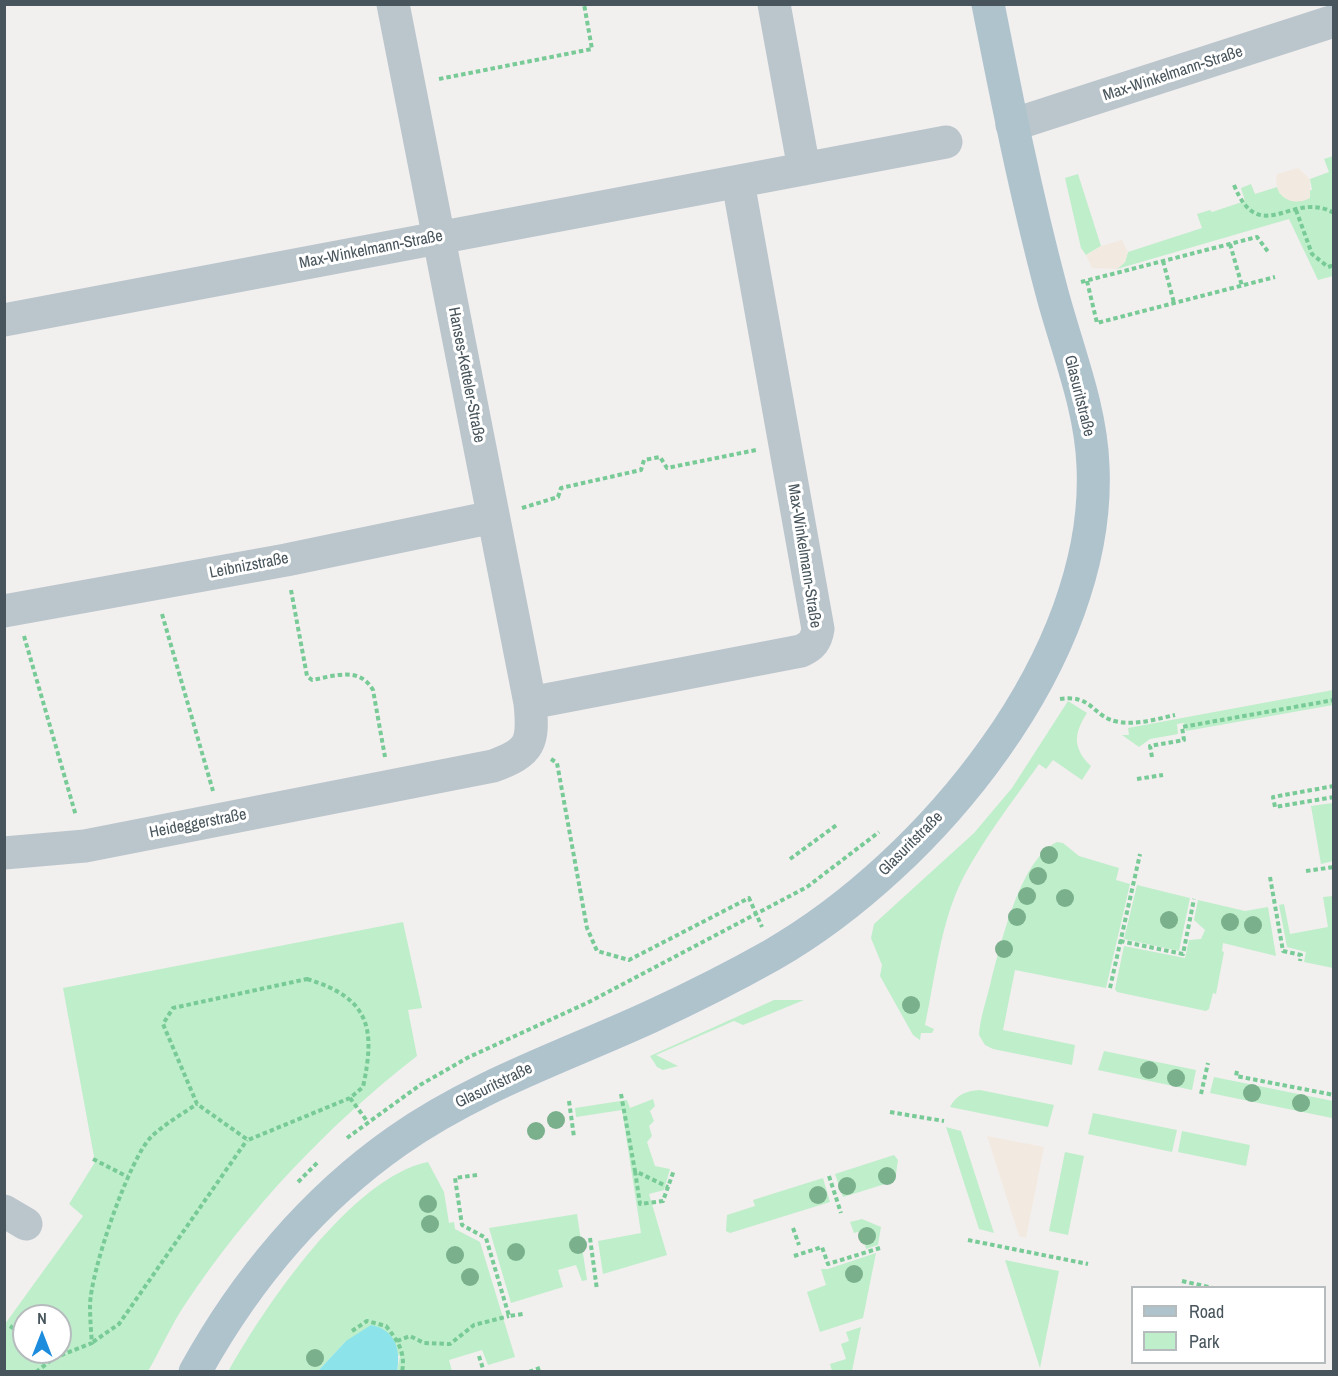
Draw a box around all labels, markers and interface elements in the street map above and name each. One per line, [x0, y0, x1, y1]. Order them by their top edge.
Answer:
street label: Max-Winkelmann-Straße [1101, 42, 1245, 106]
street label: Max-Winkelmann-Straße [298, 227, 444, 273]
street label: Hanses-Ketteler-Straße [443, 306, 489, 444]
street label: Glasuritstraße [1060, 353, 1098, 439]
street label: Max-Winkelmann-Straße [783, 482, 825, 630]
street label: Leibnizstraße [208, 549, 290, 583]
street label: Heideggerstraße [148, 805, 248, 843]
street label: Glasuritstraße [875, 808, 947, 880]
street label: Glasuritstraße [452, 1059, 536, 1113]
legend [1131, 1286, 1326, 1364]
text: Road [1189, 1299, 1224, 1324]
north arrow [12, 1304, 72, 1364]
text: N [37, 1307, 47, 1329]
text: Park [1189, 1329, 1219, 1354]

